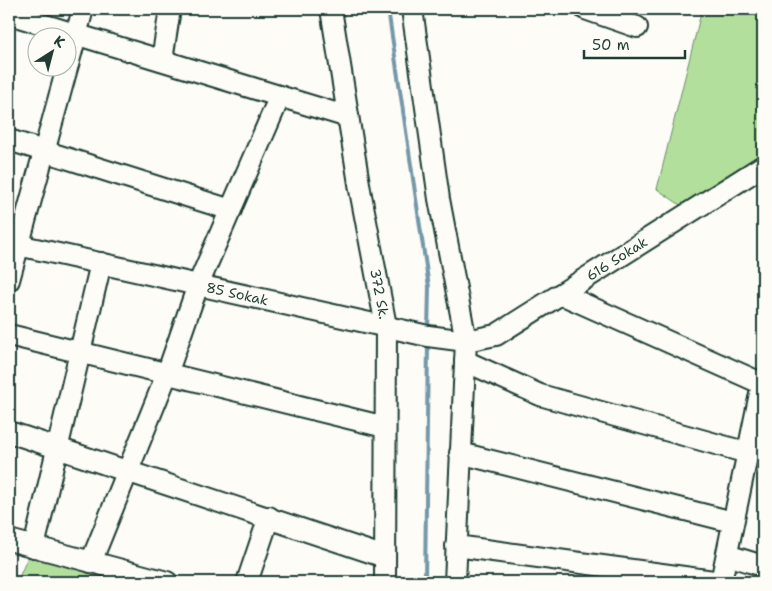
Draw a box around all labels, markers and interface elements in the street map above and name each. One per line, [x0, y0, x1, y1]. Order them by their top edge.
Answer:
north arrow [28, 28, 78, 78]
scale bar [584, 28, 686, 60]
text: K [50, 31, 69, 52]
text: 50 m [592, 35, 630, 55]
street label: 616 Sokak [583, 233, 651, 285]
street label: 372 Sk. [366, 267, 393, 320]
street label: 85 Sokak [205, 278, 270, 309]

